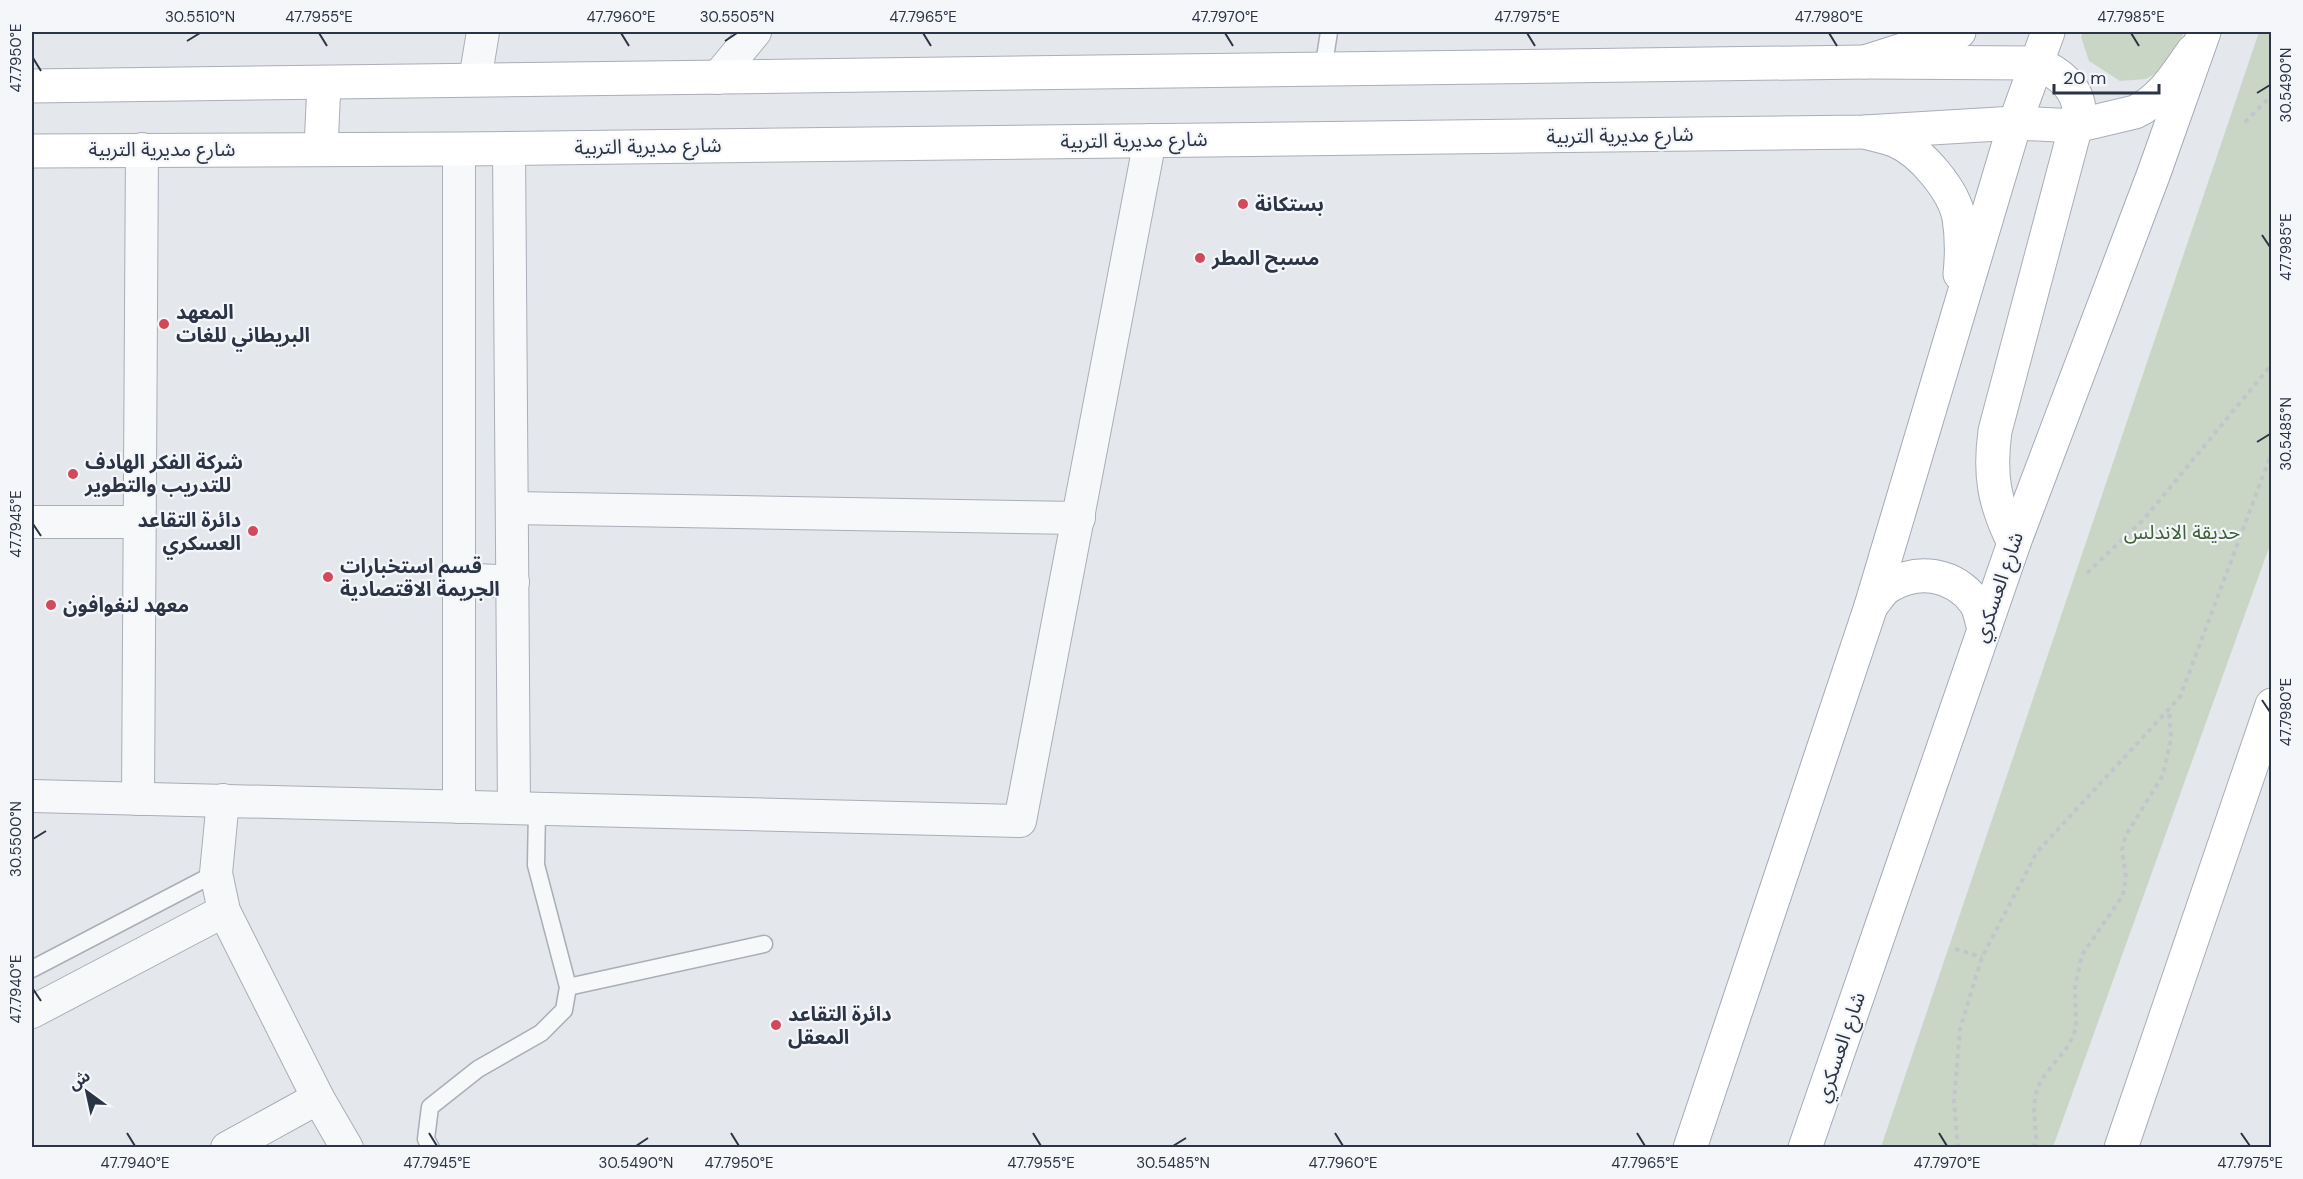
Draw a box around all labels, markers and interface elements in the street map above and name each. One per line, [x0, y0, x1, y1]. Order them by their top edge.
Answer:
text: 30.5510°N [165, 7, 235, 27]
text: 47.7955°E [285, 7, 353, 27]
text: 47.7960°E [586, 7, 656, 27]
text: 30.5505°N [700, 7, 774, 27]
text: 47.7965°E [889, 7, 957, 27]
text: 47.7970°E [1191, 7, 1259, 27]
text: 47.7975°E [1494, 7, 1560, 27]
text: 47.7980°E [1795, 7, 1863, 27]
text: 47.7985°E [2097, 7, 2165, 27]
text: 47.7950°E [6, 24, 26, 92]
text: 30.5490°N [2276, 48, 2296, 122]
scale bar [2054, 57, 2159, 95]
text: 20 m [2063, 66, 2106, 90]
street label: شارع مديرية التربية [1546, 121, 1694, 151]
street label: شارع مديرية التربية [1060, 126, 1208, 156]
street label: شارع مديرية التربية [574, 132, 722, 162]
street label: شارع مديرية التربية [88, 136, 236, 164]
place label: بستكانة [1255, 191, 1324, 217]
marker: بستكانة [1236, 197, 1250, 211]
text: 47.7985°E [2276, 213, 2296, 281]
place label: مسبح المطر [1211, 245, 1319, 273]
marker: مسبح المطر [1193, 251, 1207, 265]
place label: المعهد البريطاني للغات [176, 299, 310, 352]
marker: المعهد البريطاني للغات [157, 317, 171, 331]
text: 30.5485°N [2276, 397, 2296, 471]
place label: شركة الفكر الهادف للتدريب والتطوير [84, 449, 243, 498]
marker: شركة الفكر الهادف للتدريب والتطوير [66, 467, 80, 481]
text: 47.7945°E [6, 490, 26, 558]
place label: دائرة التقاعد العسكري [137, 507, 241, 560]
park label: حديقة الاندلس [2124, 519, 2240, 545]
marker: دائرة التقاعد العسكري [246, 524, 260, 538]
street label: شارع العسكري [1967, 528, 2032, 646]
place label: قسم استخبارات الجريمة الاقتصادية [340, 553, 500, 602]
marker: قسم استخبارات الجريمة الاقتصادية [321, 570, 335, 584]
place label: معهد لنغوافون [63, 592, 189, 618]
marker: معهد لنغوافون [44, 598, 58, 612]
text: 47.7980°E [2276, 678, 2296, 746]
text: 30.5500°N [6, 801, 26, 877]
text: 47.7940°E [6, 955, 26, 1023]
street label: شارع العسكري [1809, 988, 1874, 1106]
place label: دائرة التقاعد المعقل [788, 1001, 892, 1050]
marker: دائرة التقاعد المعقل [769, 1018, 783, 1032]
north arrow [57, 1062, 117, 1122]
text: ش [64, 1065, 94, 1095]
text: 47.7940°E [101, 1153, 169, 1173]
text: 47.7945°E [403, 1153, 471, 1173]
text: 30.5490°N [599, 1153, 673, 1173]
text: 47.7950°E [705, 1153, 773, 1173]
text: 47.7955°E [1007, 1153, 1075, 1173]
text: 30.5485°N [1136, 1153, 1210, 1173]
text: 47.7960°E [1308, 1153, 1378, 1173]
text: 47.7965°E [1611, 1153, 1679, 1173]
text: 47.7970°E [1913, 1153, 1981, 1173]
text: 47.7975°E [2217, 1153, 2283, 1173]

